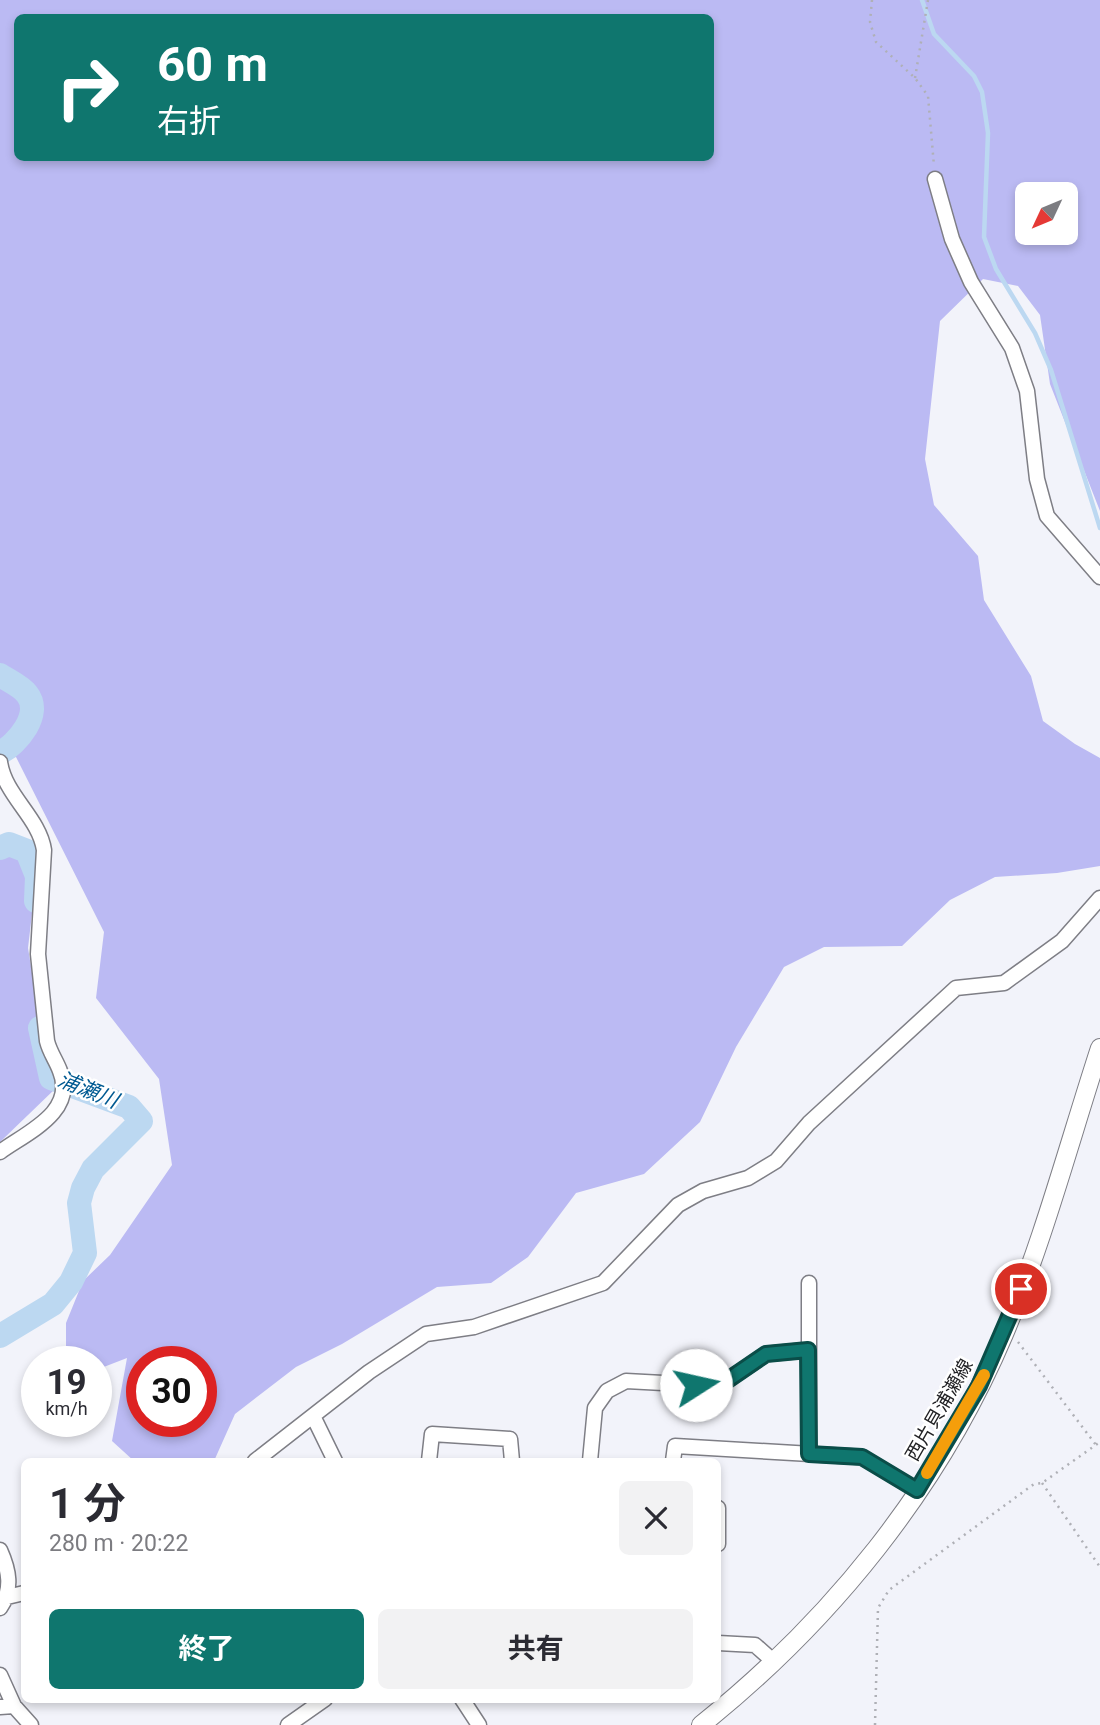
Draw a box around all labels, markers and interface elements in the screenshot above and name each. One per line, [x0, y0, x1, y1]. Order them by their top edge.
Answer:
text: 60 m [157, 36, 268, 93]
icon: right [42, 42, 133, 133]
text: 右折 [157, 102, 221, 140]
north arrow [1015, 182, 1078, 245]
map controls [1015, 182, 1078, 245]
water label: 浦瀬川 [54, 1067, 124, 1114]
pin [991, 1259, 1051, 1319]
icon: arrive [1002, 1270, 1040, 1308]
speed limit sign: 30 [126, 1346, 217, 1437]
position arrow [659, 1348, 733, 1422]
street label: 西片貝浦瀬線 [901, 1355, 977, 1465]
text: 19 [46, 1362, 87, 1403]
text: km/h [45, 1398, 88, 1419]
text: 1 分 [49, 1479, 126, 1528]
button: close [619, 1481, 693, 1555]
text: 280 m · 20:22 [49, 1530, 188, 1557]
button: 終了 [49, 1609, 364, 1689]
button: 共有 [378, 1609, 693, 1689]

